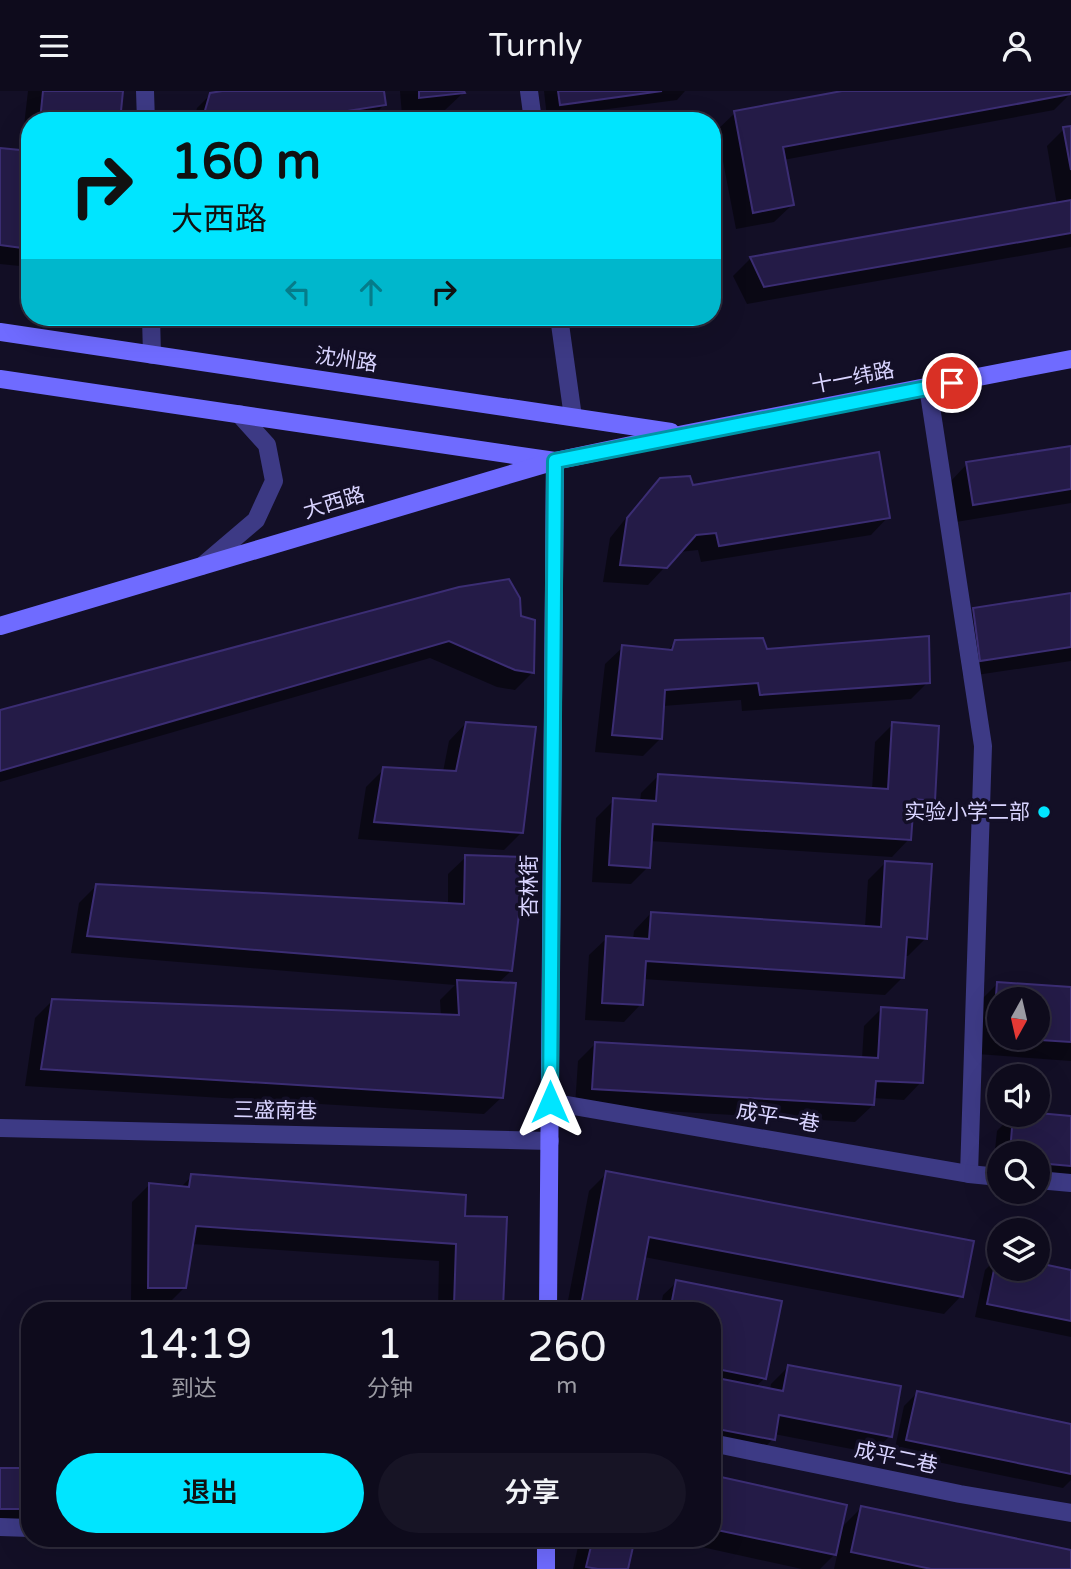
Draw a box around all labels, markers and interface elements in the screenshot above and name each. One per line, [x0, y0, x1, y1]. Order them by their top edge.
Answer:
icon: menu [35, 27, 73, 65]
text: Turnly [489, 27, 582, 65]
icon: person [998, 27, 1036, 65]
text: 160 m [171, 133, 321, 192]
icon: right [56, 140, 147, 231]
text: 大西路 [171, 201, 267, 239]
icon: left [279, 273, 317, 311]
icon: ahead [352, 273, 390, 311]
icon: right [425, 273, 463, 311]
street label: 沈州路 [313, 343, 379, 377]
pin [922, 353, 982, 413]
street label: 十一纬路 [809, 358, 897, 398]
icon: arrive [933, 364, 971, 402]
street label: 大西路 [300, 482, 368, 524]
place label: 实验小学二部 [904, 800, 1030, 825]
marker: 实验小学二部 [1036, 804, 1052, 820]
street label: 杏林街 [517, 855, 542, 918]
north arrow [987, 987, 1050, 1050]
map controls [987, 987, 1050, 1281]
button: sound [987, 1064, 1050, 1127]
position arrow [513, 1065, 587, 1139]
street label: 三盛南巷 [233, 1098, 317, 1124]
street label: 成平一巷 [734, 1098, 822, 1138]
button: search [987, 1141, 1050, 1204]
button: layers [987, 1218, 1050, 1281]
text: 14:19 [136, 1319, 252, 1370]
text: 1 [376, 1319, 403, 1370]
text: 260 [527, 1322, 606, 1373]
text: m [556, 1372, 577, 1400]
text: 到达 [171, 1375, 217, 1403]
text: 分钟 [367, 1375, 413, 1403]
street label: 成平二巷 [852, 1437, 940, 1479]
button: 退出 [56, 1453, 364, 1533]
button: 分享 [378, 1453, 686, 1533]

